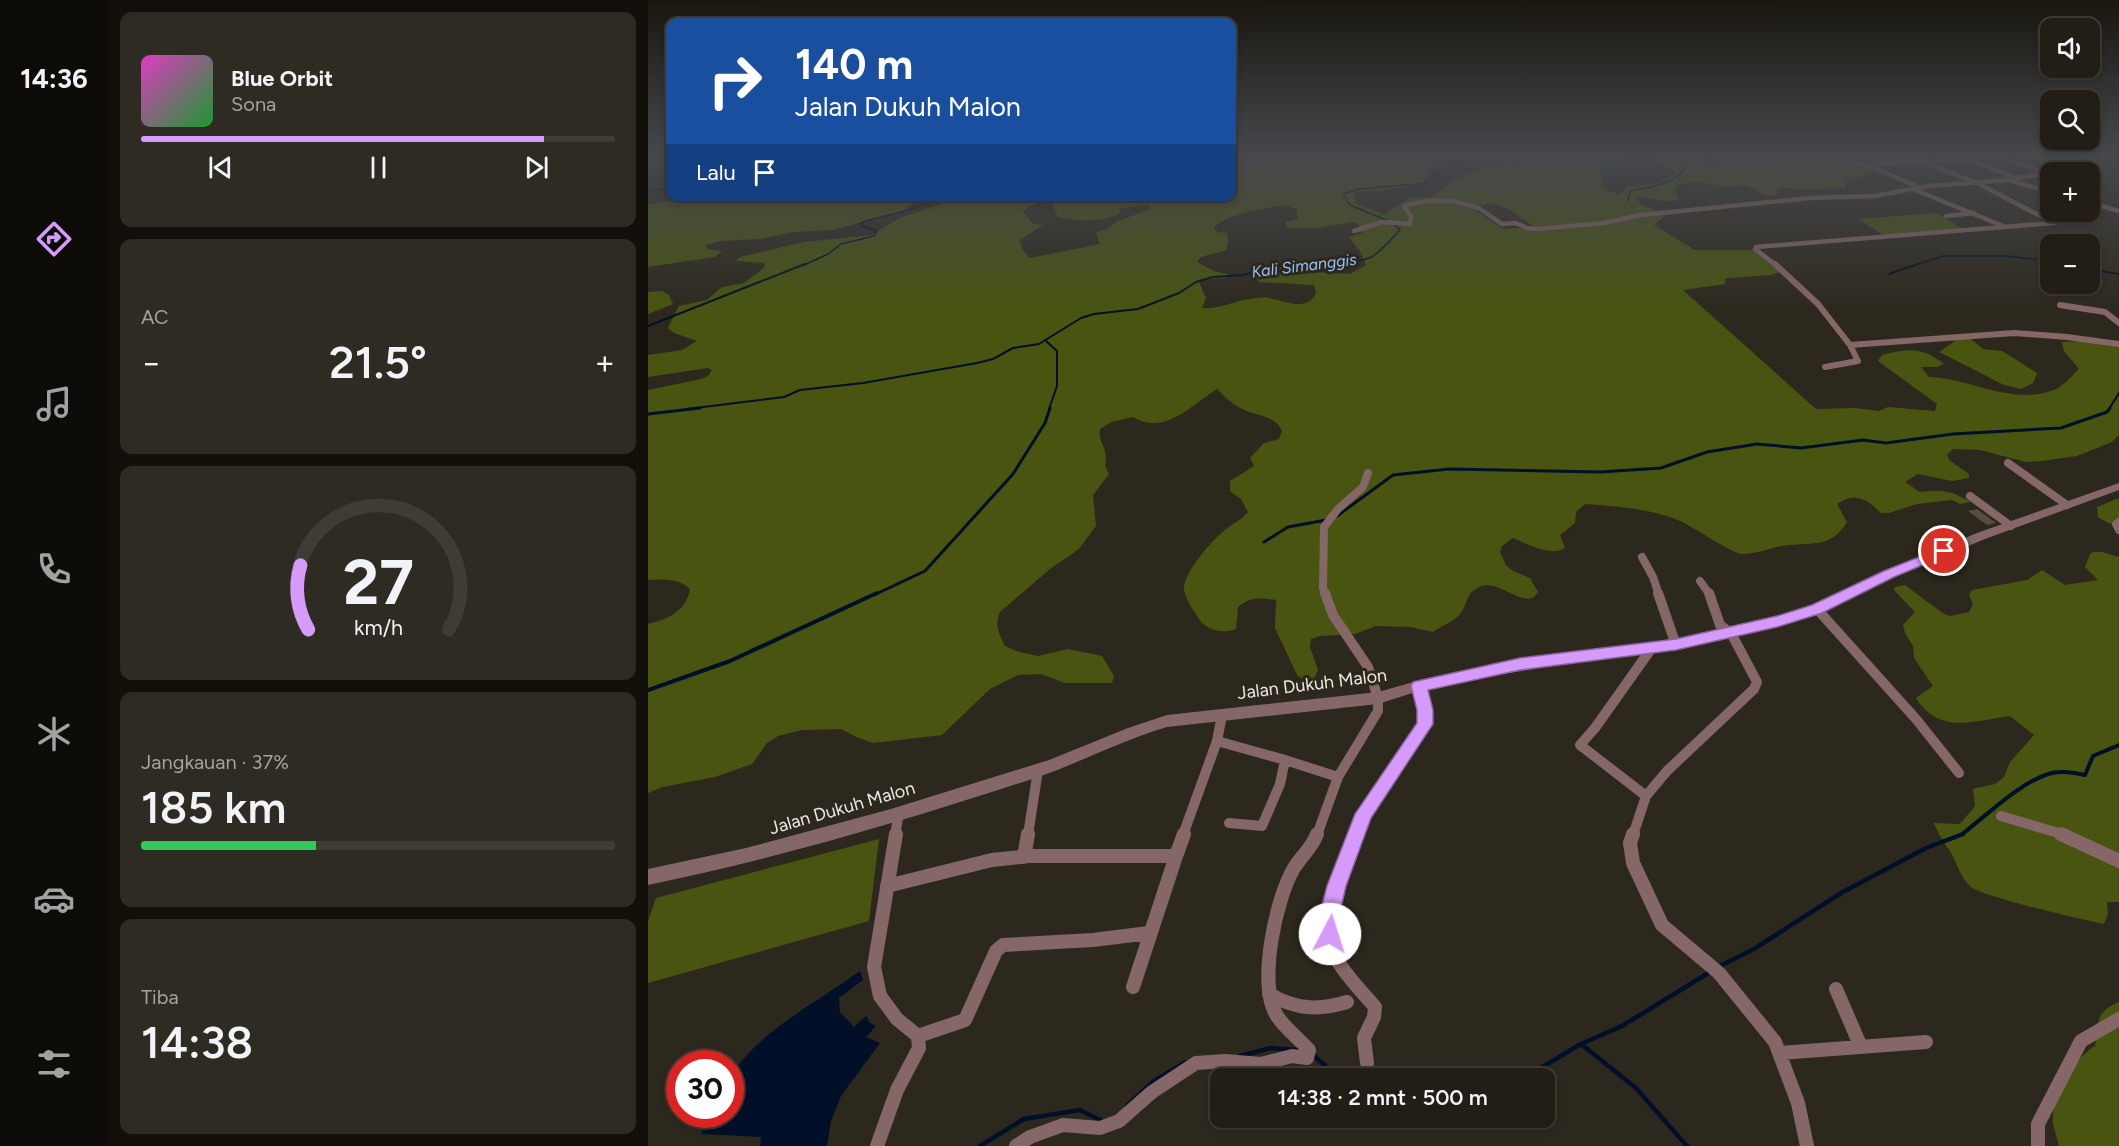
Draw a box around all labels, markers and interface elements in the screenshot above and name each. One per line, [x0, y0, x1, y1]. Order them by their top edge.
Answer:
map controls [2040, 18, 2100, 294]
button: sound [2040, 18, 2100, 78]
text: 140 m [795, 39, 913, 90]
icon: right [696, 42, 774, 120]
text: 14:36 [20, 62, 88, 95]
text: Blue Orbit [231, 65, 333, 92]
text: Jalan Dukuh Malon [795, 90, 1021, 123]
button: search [2040, 90, 2100, 150]
text: Sona [231, 92, 276, 116]
icon: previous [204, 151, 237, 184]
icon: pause [362, 151, 395, 184]
icon: next [520, 151, 553, 184]
icon: arrive [748, 156, 781, 189]
text: Lalu [696, 159, 736, 186]
button: + [2040, 162, 2100, 222]
icon: directions [33, 218, 75, 260]
button: − [2040, 234, 2100, 294]
water label: Kali Simanggis [1250, 250, 1358, 281]
text: AC [141, 305, 169, 329]
text: 21.5° [329, 335, 427, 389]
text: − [141, 343, 162, 382]
text: + [594, 343, 615, 382]
icon: music [33, 383, 75, 425]
pin [1918, 525, 1969, 576]
icon: arrive [1927, 534, 1960, 567]
text: 27 [343, 545, 413, 620]
icon: phone [33, 548, 75, 590]
text: km/h [354, 615, 402, 640]
street label: Jalan Dukuh Malon [1236, 664, 1388, 704]
icon: climate [33, 713, 75, 755]
text: Jangkauan · 37% [141, 750, 289, 774]
street label: Jalan Dukuh Malon [767, 777, 917, 839]
text: 185 km [141, 780, 286, 834]
icon: car [33, 878, 75, 920]
position arrow [1298, 902, 1362, 966]
text: Tiba [141, 985, 179, 1009]
text: 14:38 [141, 1015, 253, 1069]
icon: filters [33, 1043, 75, 1085]
speed limit sign: 30 [666, 1050, 744, 1128]
text: 14:38 · 2 mnt · 500 m [1277, 1084, 1488, 1111]

